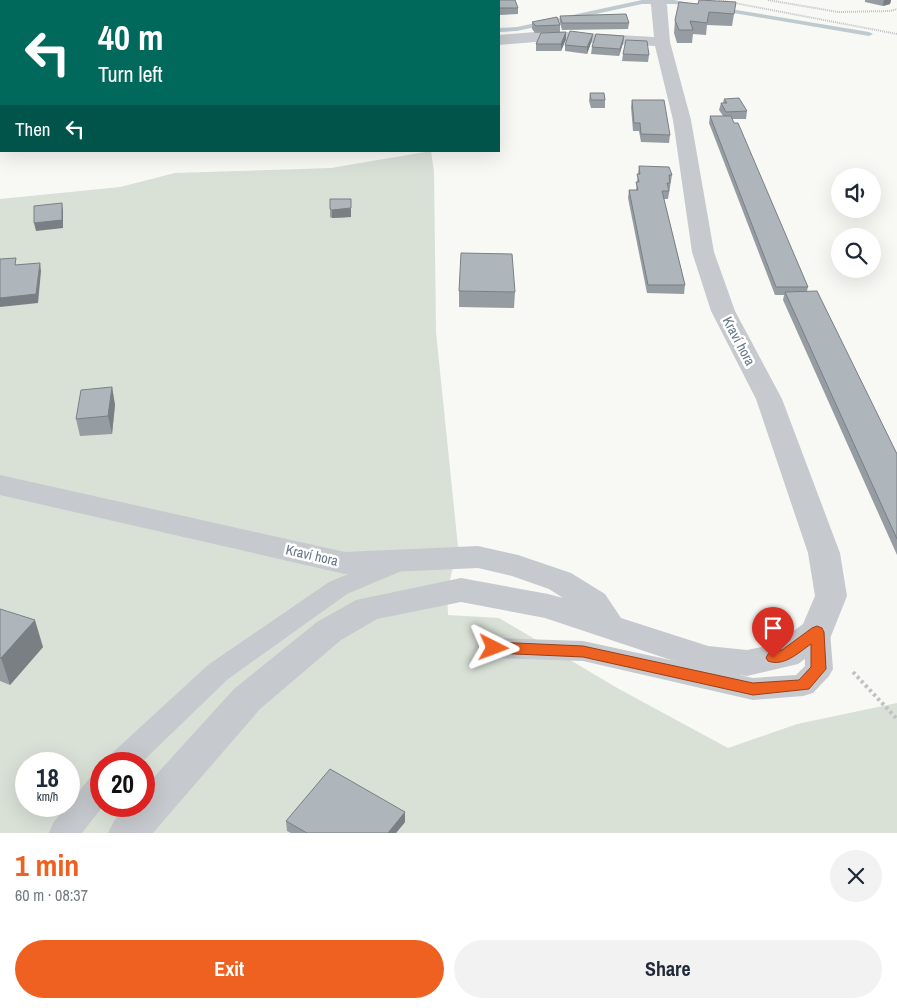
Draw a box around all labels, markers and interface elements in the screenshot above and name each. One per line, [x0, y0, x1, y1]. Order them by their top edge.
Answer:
text: 40 m [98, 14, 163, 61]
icon: left [15, 20, 80, 85]
text: Turn left [98, 59, 163, 89]
icon: left [61, 115, 89, 143]
text: Then [15, 116, 51, 142]
map controls [831, 168, 881, 278]
button: sound [831, 168, 881, 218]
button: search [831, 228, 881, 278]
street label: Kraví hora [719, 313, 760, 369]
street label: Kraví hora [284, 540, 340, 570]
pin [752, 607, 794, 658]
icon: arrive [759, 614, 787, 642]
position arrow [467, 621, 519, 673]
speed limit sign: 20 [90, 752, 155, 817]
text: 18 [36, 761, 59, 795]
text: km/h [37, 789, 58, 805]
text: 1 min [15, 845, 79, 885]
button: close [830, 850, 882, 902]
text: 60 m · 08:37 [15, 884, 88, 906]
button: Exit [15, 940, 444, 998]
button: Share [454, 940, 882, 998]

